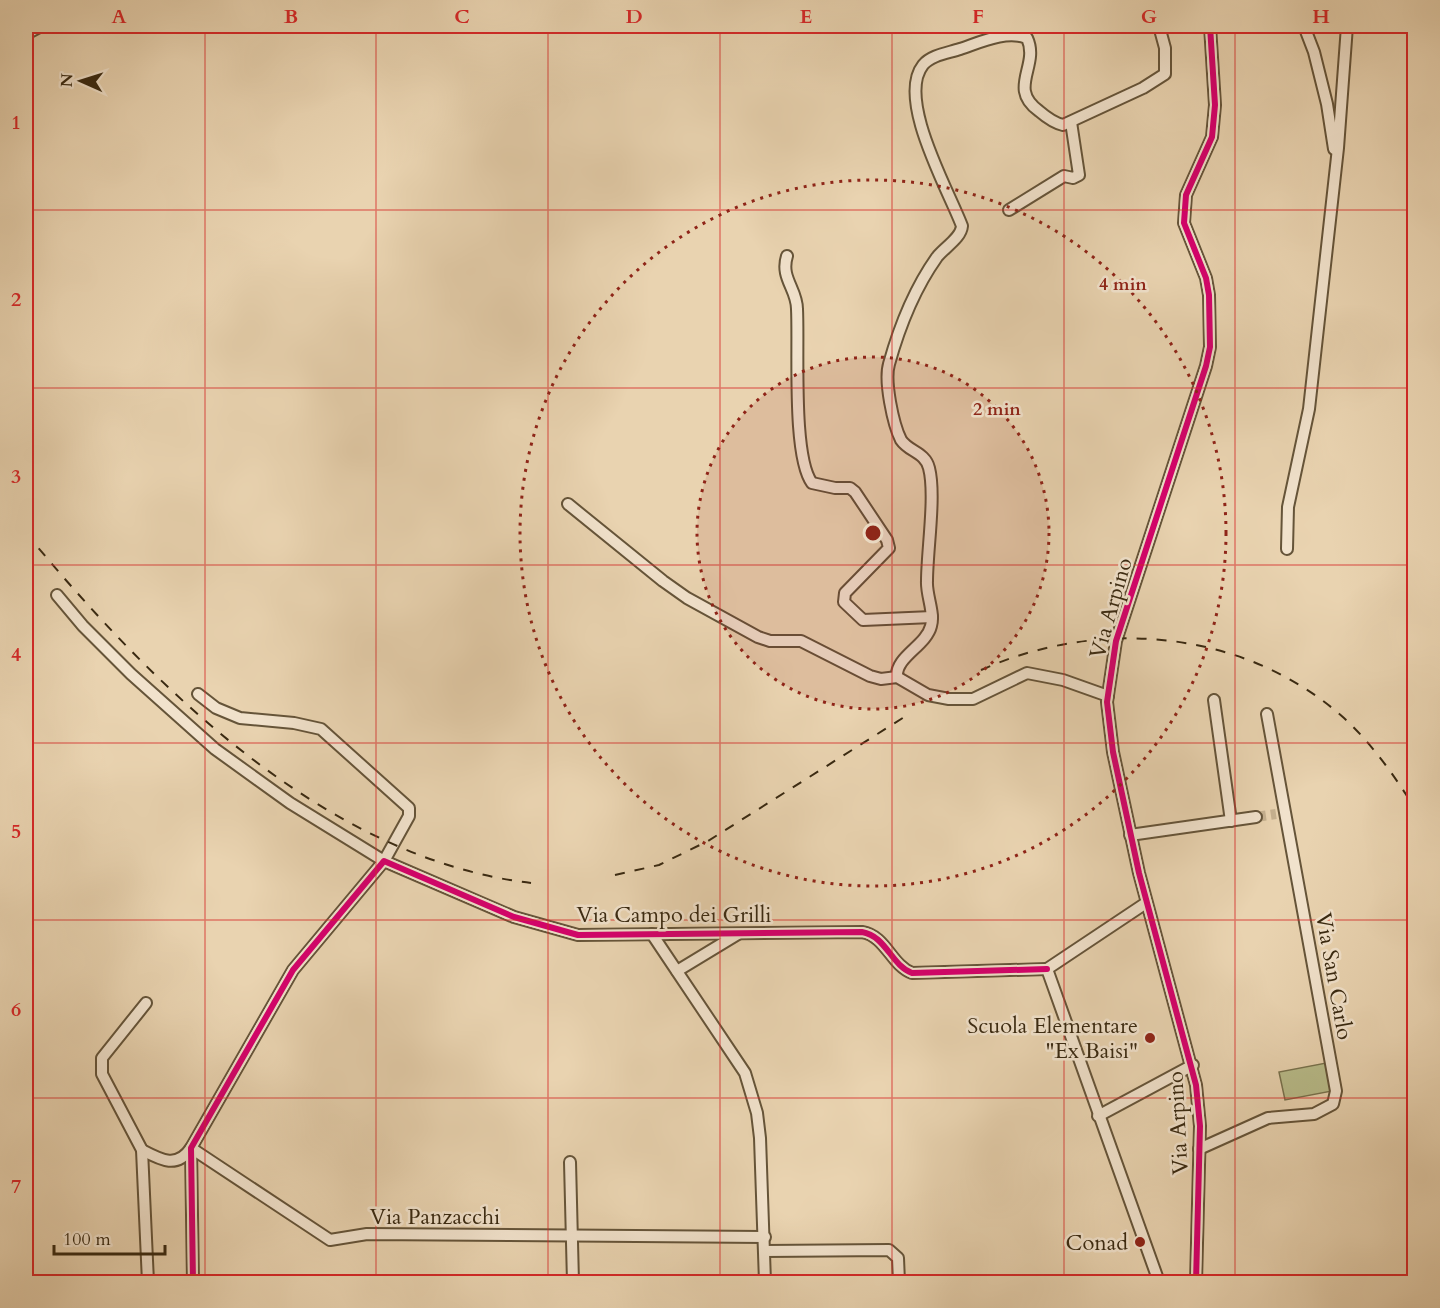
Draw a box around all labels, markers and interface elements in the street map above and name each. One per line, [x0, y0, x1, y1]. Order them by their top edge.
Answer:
text: A [111, 3, 127, 30]
text: B [284, 3, 298, 30]
text: C [454, 3, 470, 30]
text: D [625, 3, 643, 30]
text: E [800, 3, 812, 30]
text: F [972, 3, 984, 30]
text: G [1141, 3, 1157, 30]
text: H [1312, 3, 1330, 30]
north arrow [51, 51, 111, 111]
text: N [56, 73, 78, 88]
text: 1 [11, 109, 21, 136]
text: 4 min [1099, 272, 1147, 297]
text: 2 [11, 286, 21, 313]
text: 2 min [973, 397, 1021, 422]
text: 3 [11, 463, 21, 490]
centre of rings [863, 523, 883, 543]
street label: Via Arpino [1082, 554, 1140, 662]
text: 4 [11, 641, 21, 668]
text: 5 [11, 818, 21, 845]
street label: Via Campo dei Grilli [576, 900, 772, 930]
street label: Via San Carlo [1308, 910, 1360, 1042]
text: 6 [11, 996, 21, 1023]
place label: Scuola Elementare "Ex Baisi" [967, 1011, 1138, 1066]
marker: Scuola Elementare "Ex Baisi" [1143, 1031, 1157, 1045]
street label: Via Arpino [1160, 1070, 1196, 1176]
text: 7 [11, 1173, 21, 1200]
street label: Via Panzacchi [370, 1202, 500, 1232]
scale bar [54, 1218, 165, 1256]
text: 100 m [63, 1227, 111, 1252]
place label: Conad [1066, 1228, 1128, 1258]
marker: Conad [1133, 1235, 1147, 1249]

